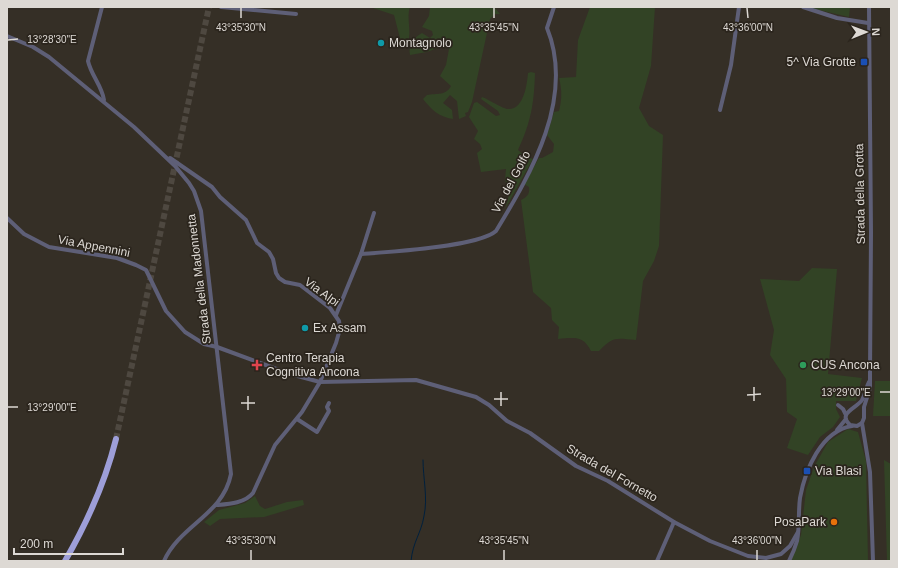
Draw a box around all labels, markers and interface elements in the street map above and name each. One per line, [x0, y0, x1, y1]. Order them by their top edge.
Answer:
north arrow [846, 12, 886, 52]
text: 43°35'30"N [216, 22, 266, 33]
text: 43°35'45"N [469, 22, 519, 33]
text: 43°36'00"N [723, 22, 773, 33]
text: N [870, 28, 882, 36]
text: 13°28'30"E [27, 34, 77, 45]
place label: Montagnolo [389, 36, 452, 50]
marker: Montagnolo [376, 38, 386, 48]
place label: 5^ Via Grotte [787, 55, 856, 69]
marker: 5^ Via Grotte [859, 57, 869, 67]
street label: Strada della Grotta [852, 143, 868, 244]
street label: Via del Golfo [489, 148, 533, 216]
street label: Strada della Madonnetta [184, 213, 214, 345]
street label: Via Appennini [57, 232, 131, 260]
street label: Via Alpi [302, 275, 342, 309]
place label: Ex Assam [313, 321, 366, 335]
marker: Ex Assam [300, 323, 310, 333]
place label: Centro Terapia Cognitiva Ancona [266, 351, 360, 379]
place label: CUS Ancona [811, 358, 880, 372]
marker: Centro Terapia Cognitiva Ancona [251, 359, 263, 371]
marker: CUS Ancona [798, 360, 808, 370]
text: 13°29'00"E [821, 387, 871, 398]
text: 13°29'00"E [27, 402, 77, 413]
street label: Strada del Fornetto [564, 441, 660, 505]
place label: Via Blasi [815, 464, 861, 478]
marker: Via Blasi [802, 466, 812, 476]
place label: PosaPark [774, 515, 827, 529]
marker: PosaPark [829, 517, 839, 527]
scale bar [14, 530, 123, 556]
text: 43°35'30"N [226, 535, 276, 546]
text: 43°35'45"N [479, 535, 529, 546]
text: 43°36'00"N [732, 535, 782, 546]
text: 200 m [20, 537, 53, 551]

